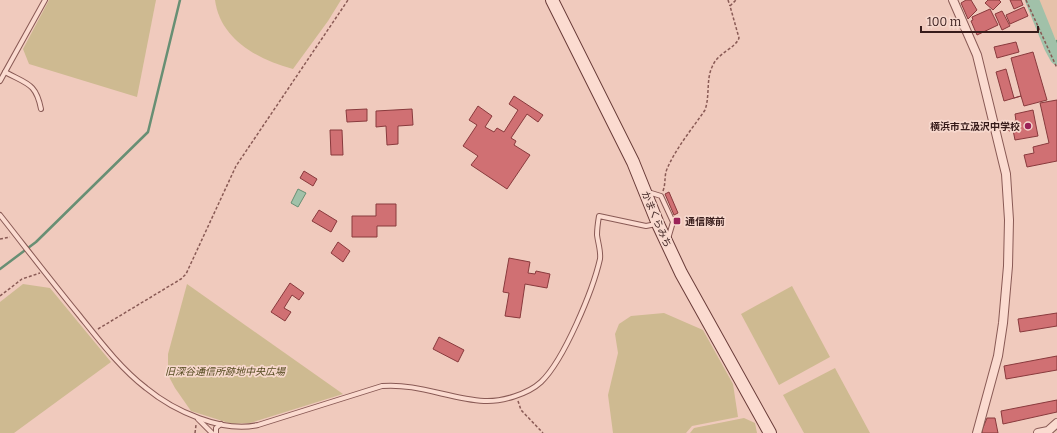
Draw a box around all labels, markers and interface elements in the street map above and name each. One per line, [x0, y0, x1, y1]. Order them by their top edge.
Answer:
scale bar [921, 8, 1038, 34]
text: 100 m [927, 15, 962, 29]
place label: 横浜市立汲沢中学校 [930, 121, 1020, 133]
marker: 横浜市立汲沢中学校 [1023, 121, 1033, 131]
street label: かまくらみち [639, 189, 673, 249]
marker: 通信隊前 [672, 216, 682, 226]
place label: 通信隊前 [685, 216, 725, 228]
park label: 旧深谷通信所跡地中央広場 [165, 366, 286, 378]

